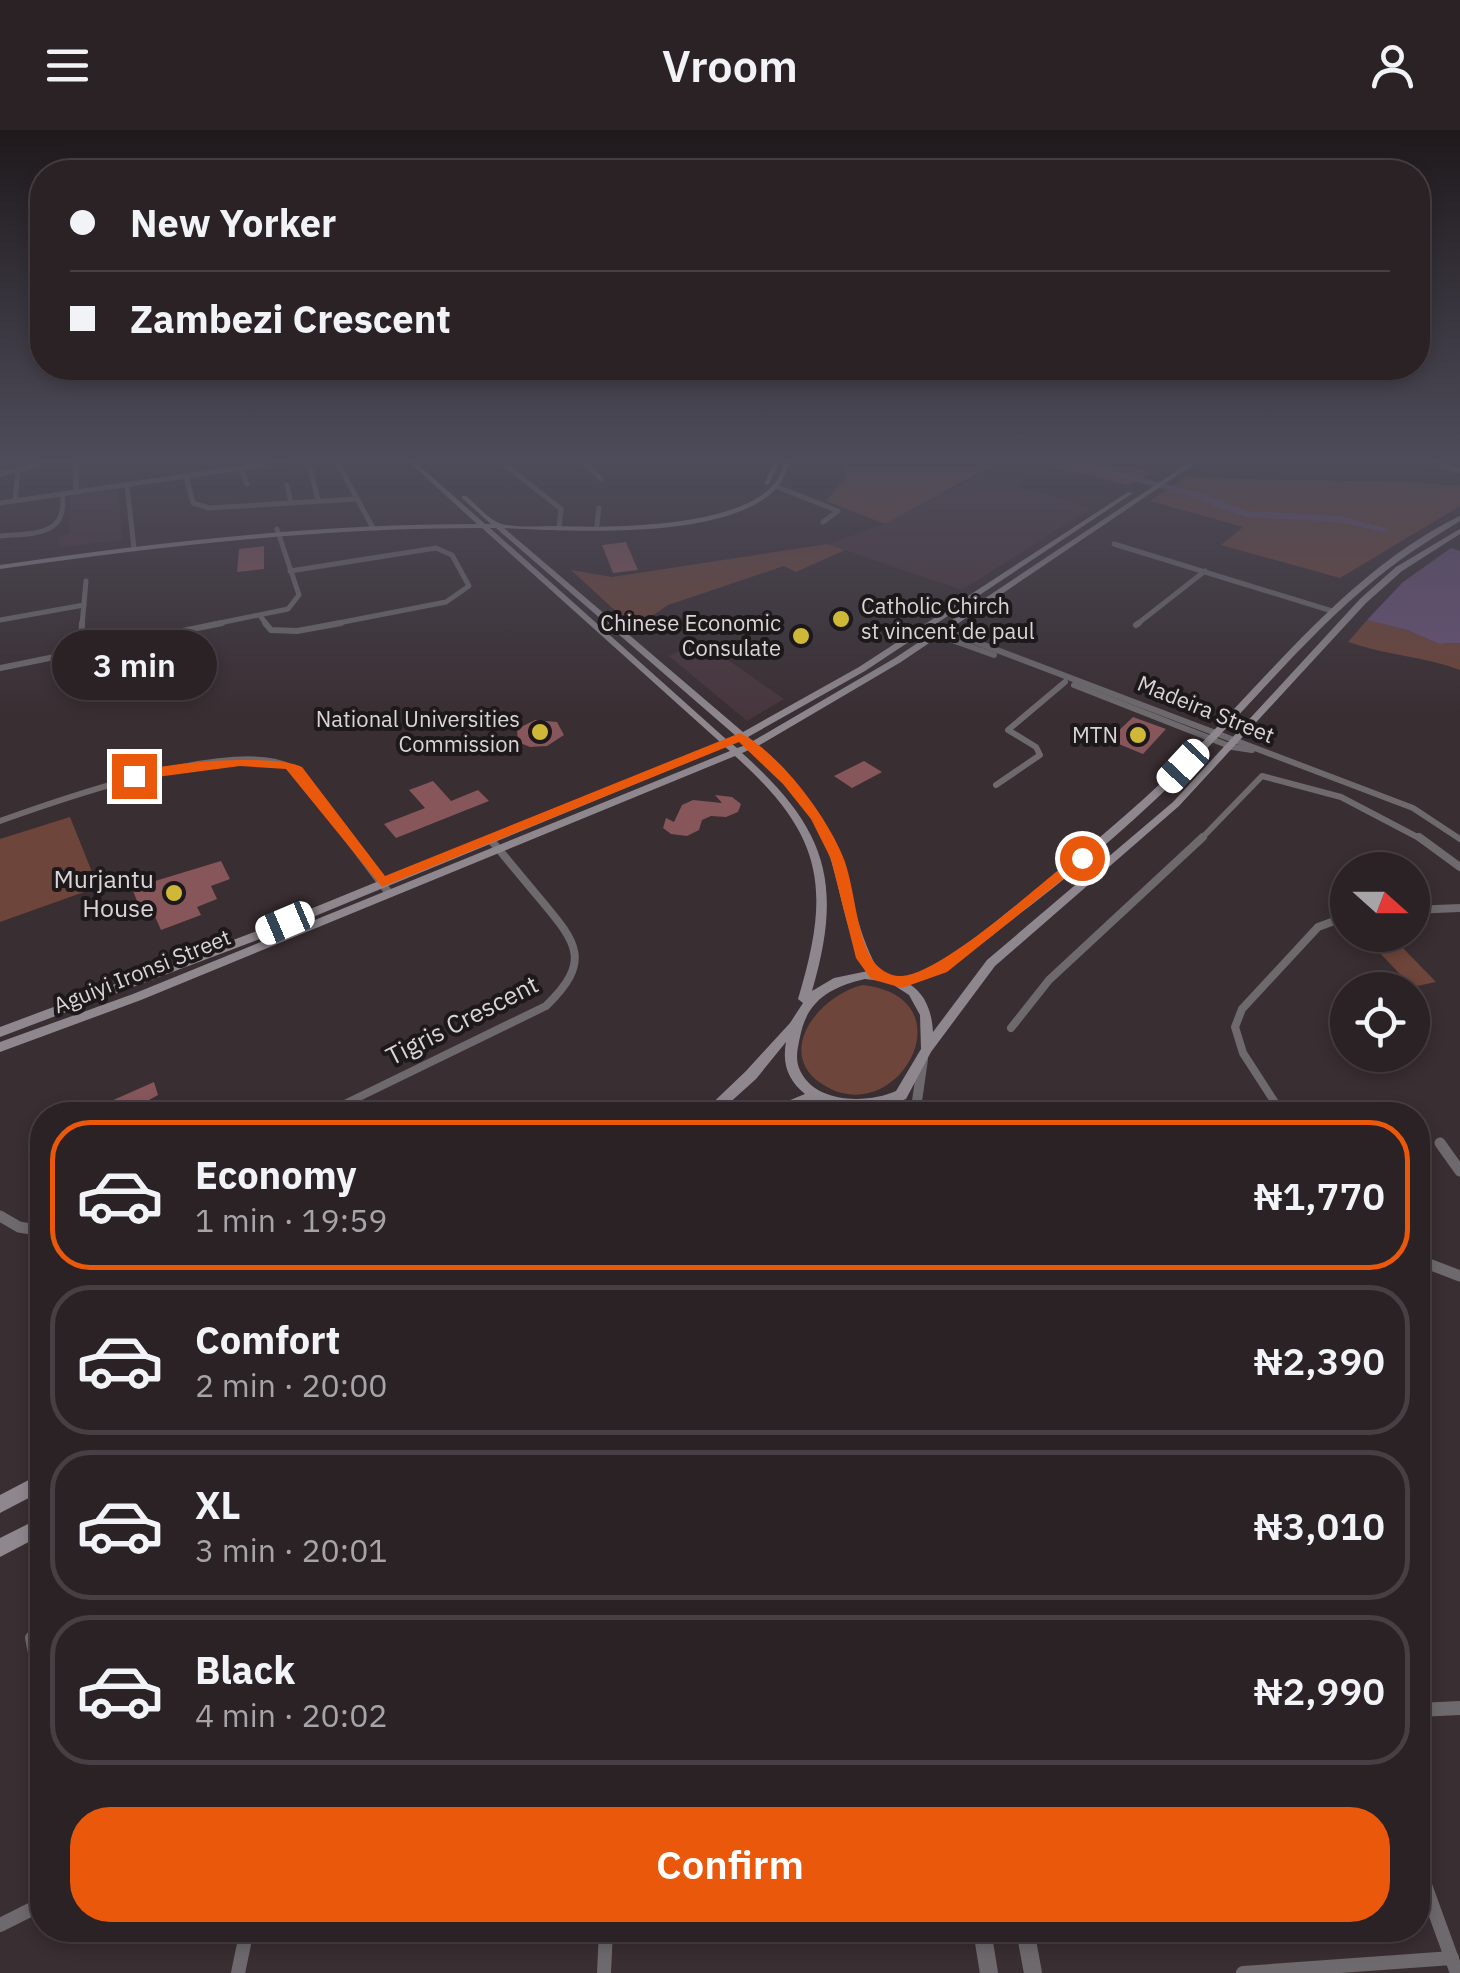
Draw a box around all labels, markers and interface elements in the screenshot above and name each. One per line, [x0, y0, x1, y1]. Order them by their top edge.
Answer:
text: Vroom [662, 36, 798, 94]
icon: menu [40, 38, 95, 93]
icon: person [1365, 38, 1420, 93]
text: New Yorker [130, 198, 336, 247]
text: Zambezi Crescent [130, 294, 451, 343]
place label: Catholic Chirch st vincent de paul [861, 591, 1035, 645]
place label: Chinese Economic Consulate [600, 608, 781, 662]
marker: Catholic Chirch st vincent de paul [830, 608, 852, 630]
marker: Chinese Economic Consulate [790, 625, 812, 647]
callout: 3 min [52, 631, 216, 701]
text: 3 min [93, 644, 176, 686]
street label: Madeira Street [1133, 668, 1279, 749]
place label: National Universities Commission [316, 704, 520, 758]
place label: MTN [1072, 720, 1118, 749]
marker: National Universities Commission [529, 721, 551, 743]
marker: MTN [1127, 724, 1149, 746]
car [1152, 734, 1214, 798]
route end [112, 754, 157, 799]
route start [1060, 836, 1105, 881]
north arrow [1330, 852, 1430, 952]
map controls [1330, 852, 1430, 1072]
place label: Murjantu House [54, 862, 154, 924]
marker: Murjantu House [163, 882, 185, 904]
car [252, 897, 318, 949]
street label: Aguiyi Ironsi Street [49, 922, 235, 1019]
street label: Tigris Crescent [380, 967, 544, 1072]
button: locate [1330, 972, 1430, 1072]
icon: car [75, 1150, 165, 1240]
text: Economy [195, 1150, 357, 1199]
text: ₦1,770 [1254, 1171, 1385, 1220]
text: 1 min · 19:59 [195, 1199, 388, 1241]
icon: car [75, 1315, 165, 1405]
text: Comfort [195, 1315, 340, 1364]
text: ₦2,390 [1254, 1336, 1385, 1385]
text: 2 min · 20:00 [195, 1364, 388, 1406]
icon: car [75, 1480, 165, 1570]
text: XL [195, 1480, 241, 1529]
text: ₦3,010 [1254, 1501, 1385, 1550]
text: 3 min · 20:01 [195, 1529, 388, 1571]
icon: car [75, 1645, 165, 1735]
text: Black [195, 1645, 295, 1694]
text: ₦2,990 [1254, 1666, 1385, 1715]
text: 4 min · 20:02 [195, 1694, 388, 1736]
button: Confirm [70, 1807, 1390, 1922]

